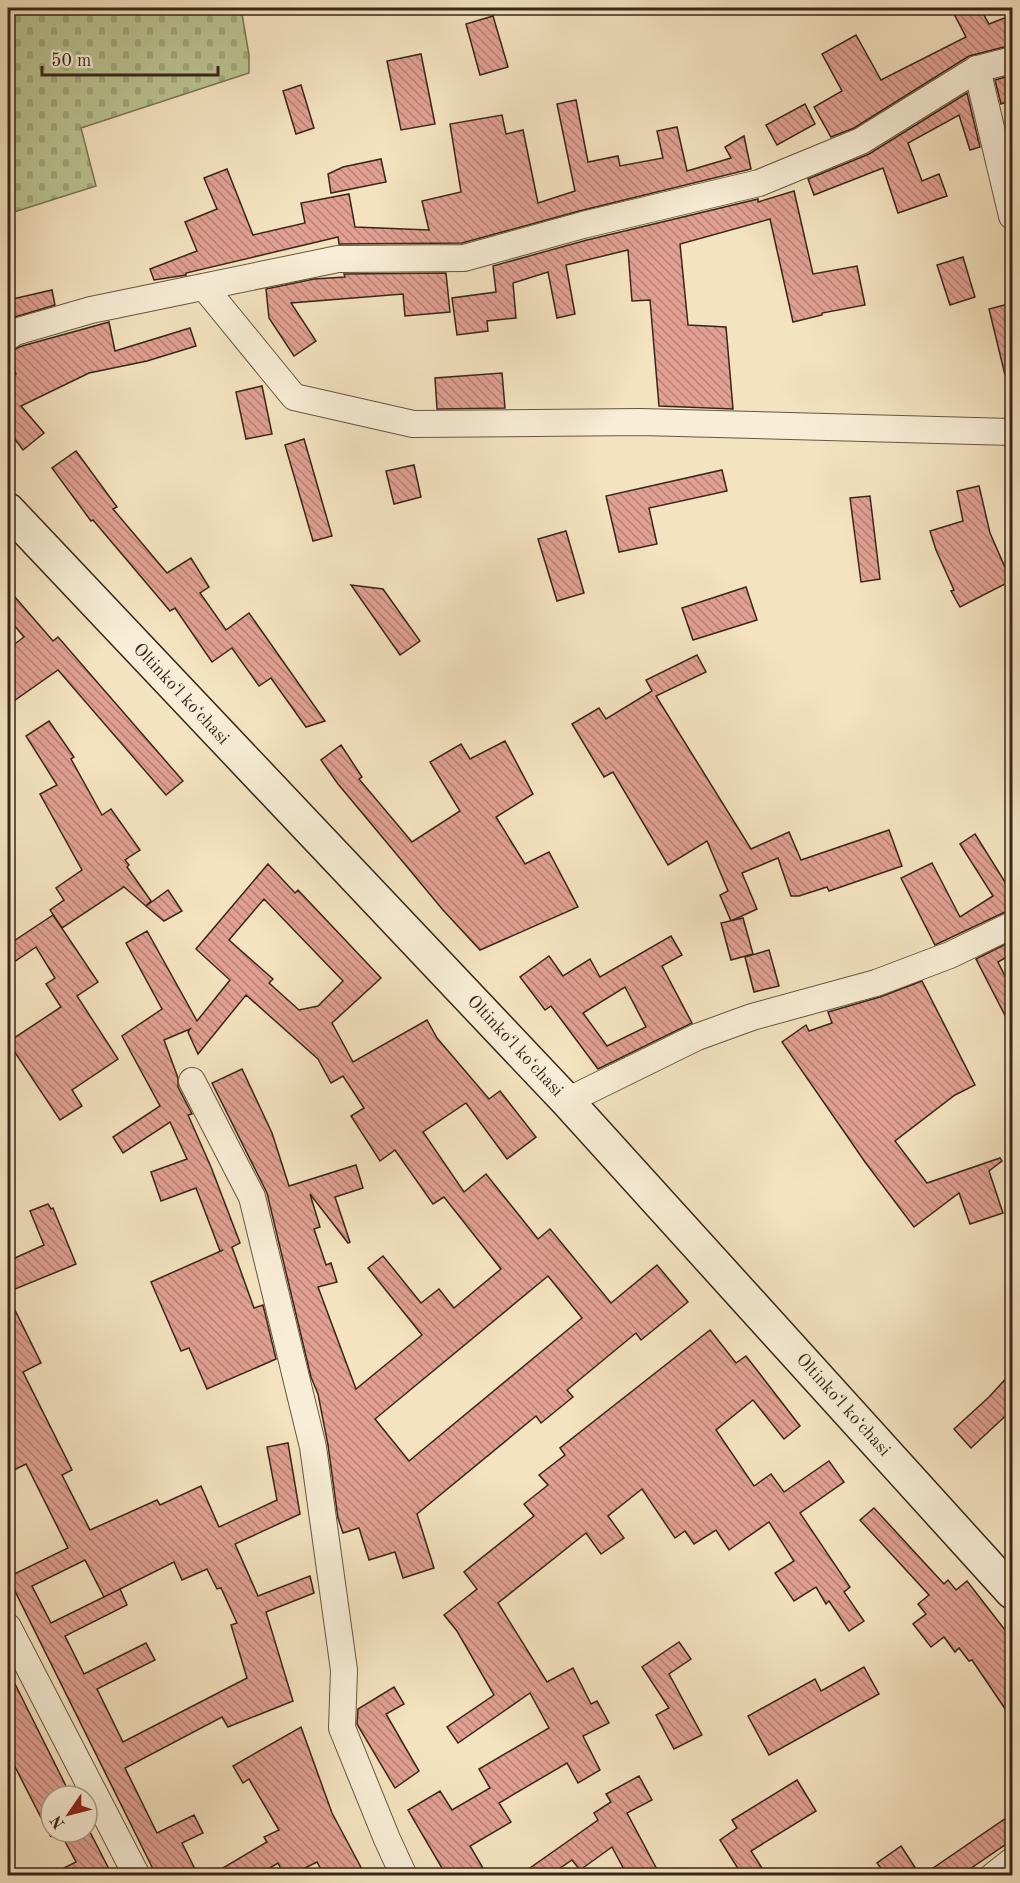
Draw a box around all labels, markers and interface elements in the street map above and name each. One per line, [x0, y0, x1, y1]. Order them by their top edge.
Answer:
scale bar [42, 39, 218, 77]
text: 50 m [51, 52, 91, 70]
street label: Oltinkoʻl koʻchasi [130, 640, 232, 748]
street label: Oltinkoʻl koʻchasi [464, 992, 566, 1100]
street label: Oltinkoʻl koʻchasi [792, 1350, 894, 1460]
north arrow [39, 1784, 99, 1844]
text: N [48, 1811, 68, 1831]

